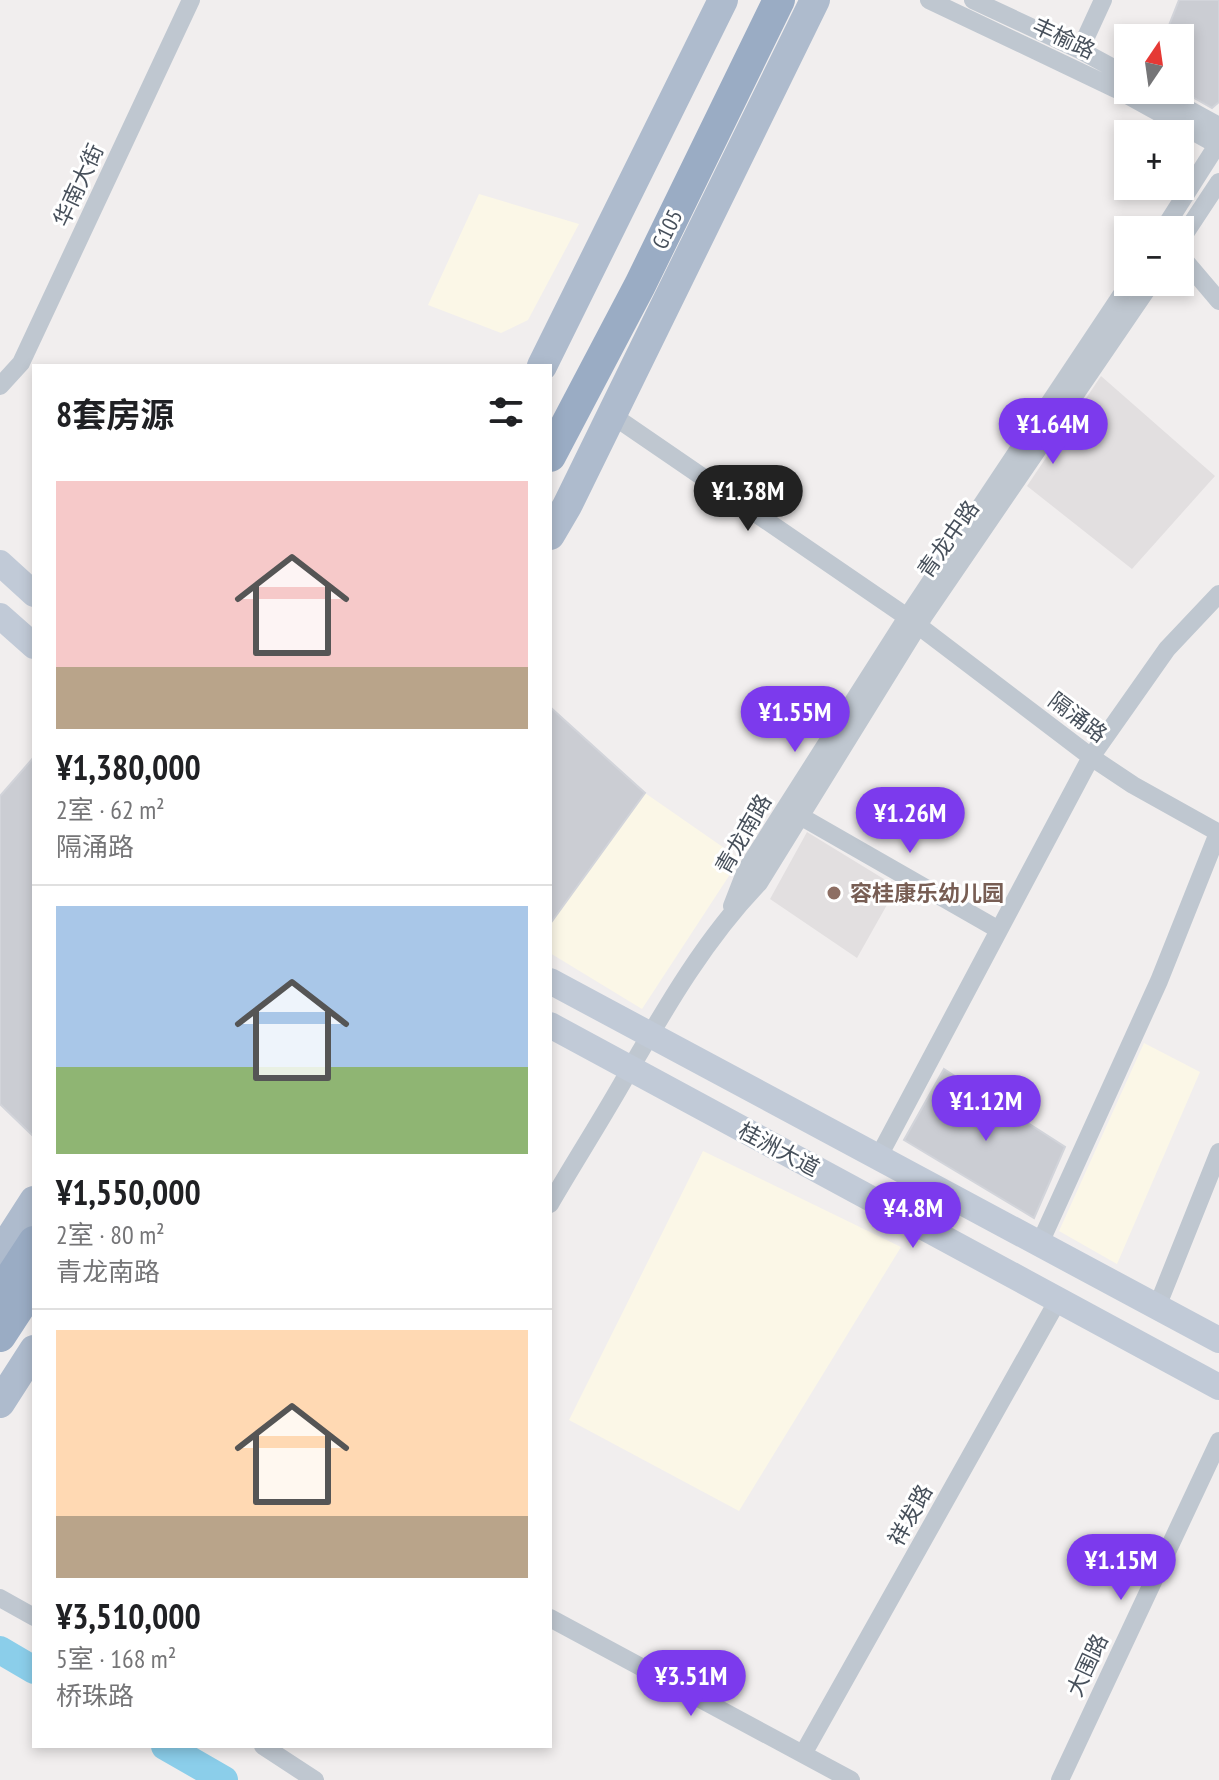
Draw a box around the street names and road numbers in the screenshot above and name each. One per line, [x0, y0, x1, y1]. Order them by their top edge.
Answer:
street label: 丰榆路 [1028, 11, 1100, 65]
street label: 华南大街 [47, 139, 109, 231]
street label: G105 [646, 205, 688, 253]
street label: 青龙中路 [911, 495, 985, 583]
street label: 隔涌路 [1043, 686, 1113, 748]
street label: 青龙南路 [709, 789, 777, 879]
street label: 桂洲大道 [734, 1116, 824, 1182]
street label: 祥发路 [882, 1479, 938, 1551]
street label: 大围路 [1060, 1629, 1114, 1701]

